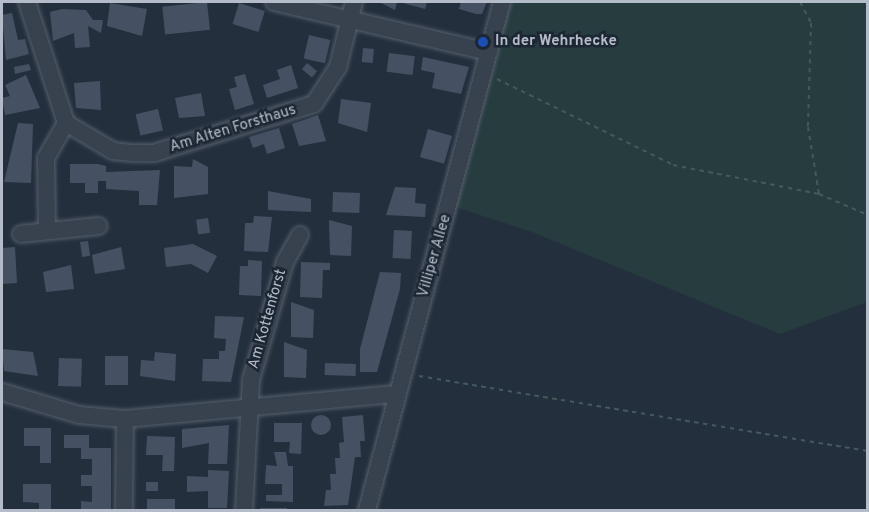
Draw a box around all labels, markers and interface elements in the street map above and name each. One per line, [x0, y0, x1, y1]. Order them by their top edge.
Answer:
place label: In der Wehrhecke [495, 33, 617, 51]
marker: In der Wehrhecke [476, 35, 490, 49]
street label: Am Alten Forsthaus [167, 101, 299, 157]
street label: Villiper Allee [414, 212, 456, 300]
street label: Am Kottenforst [245, 267, 291, 371]

